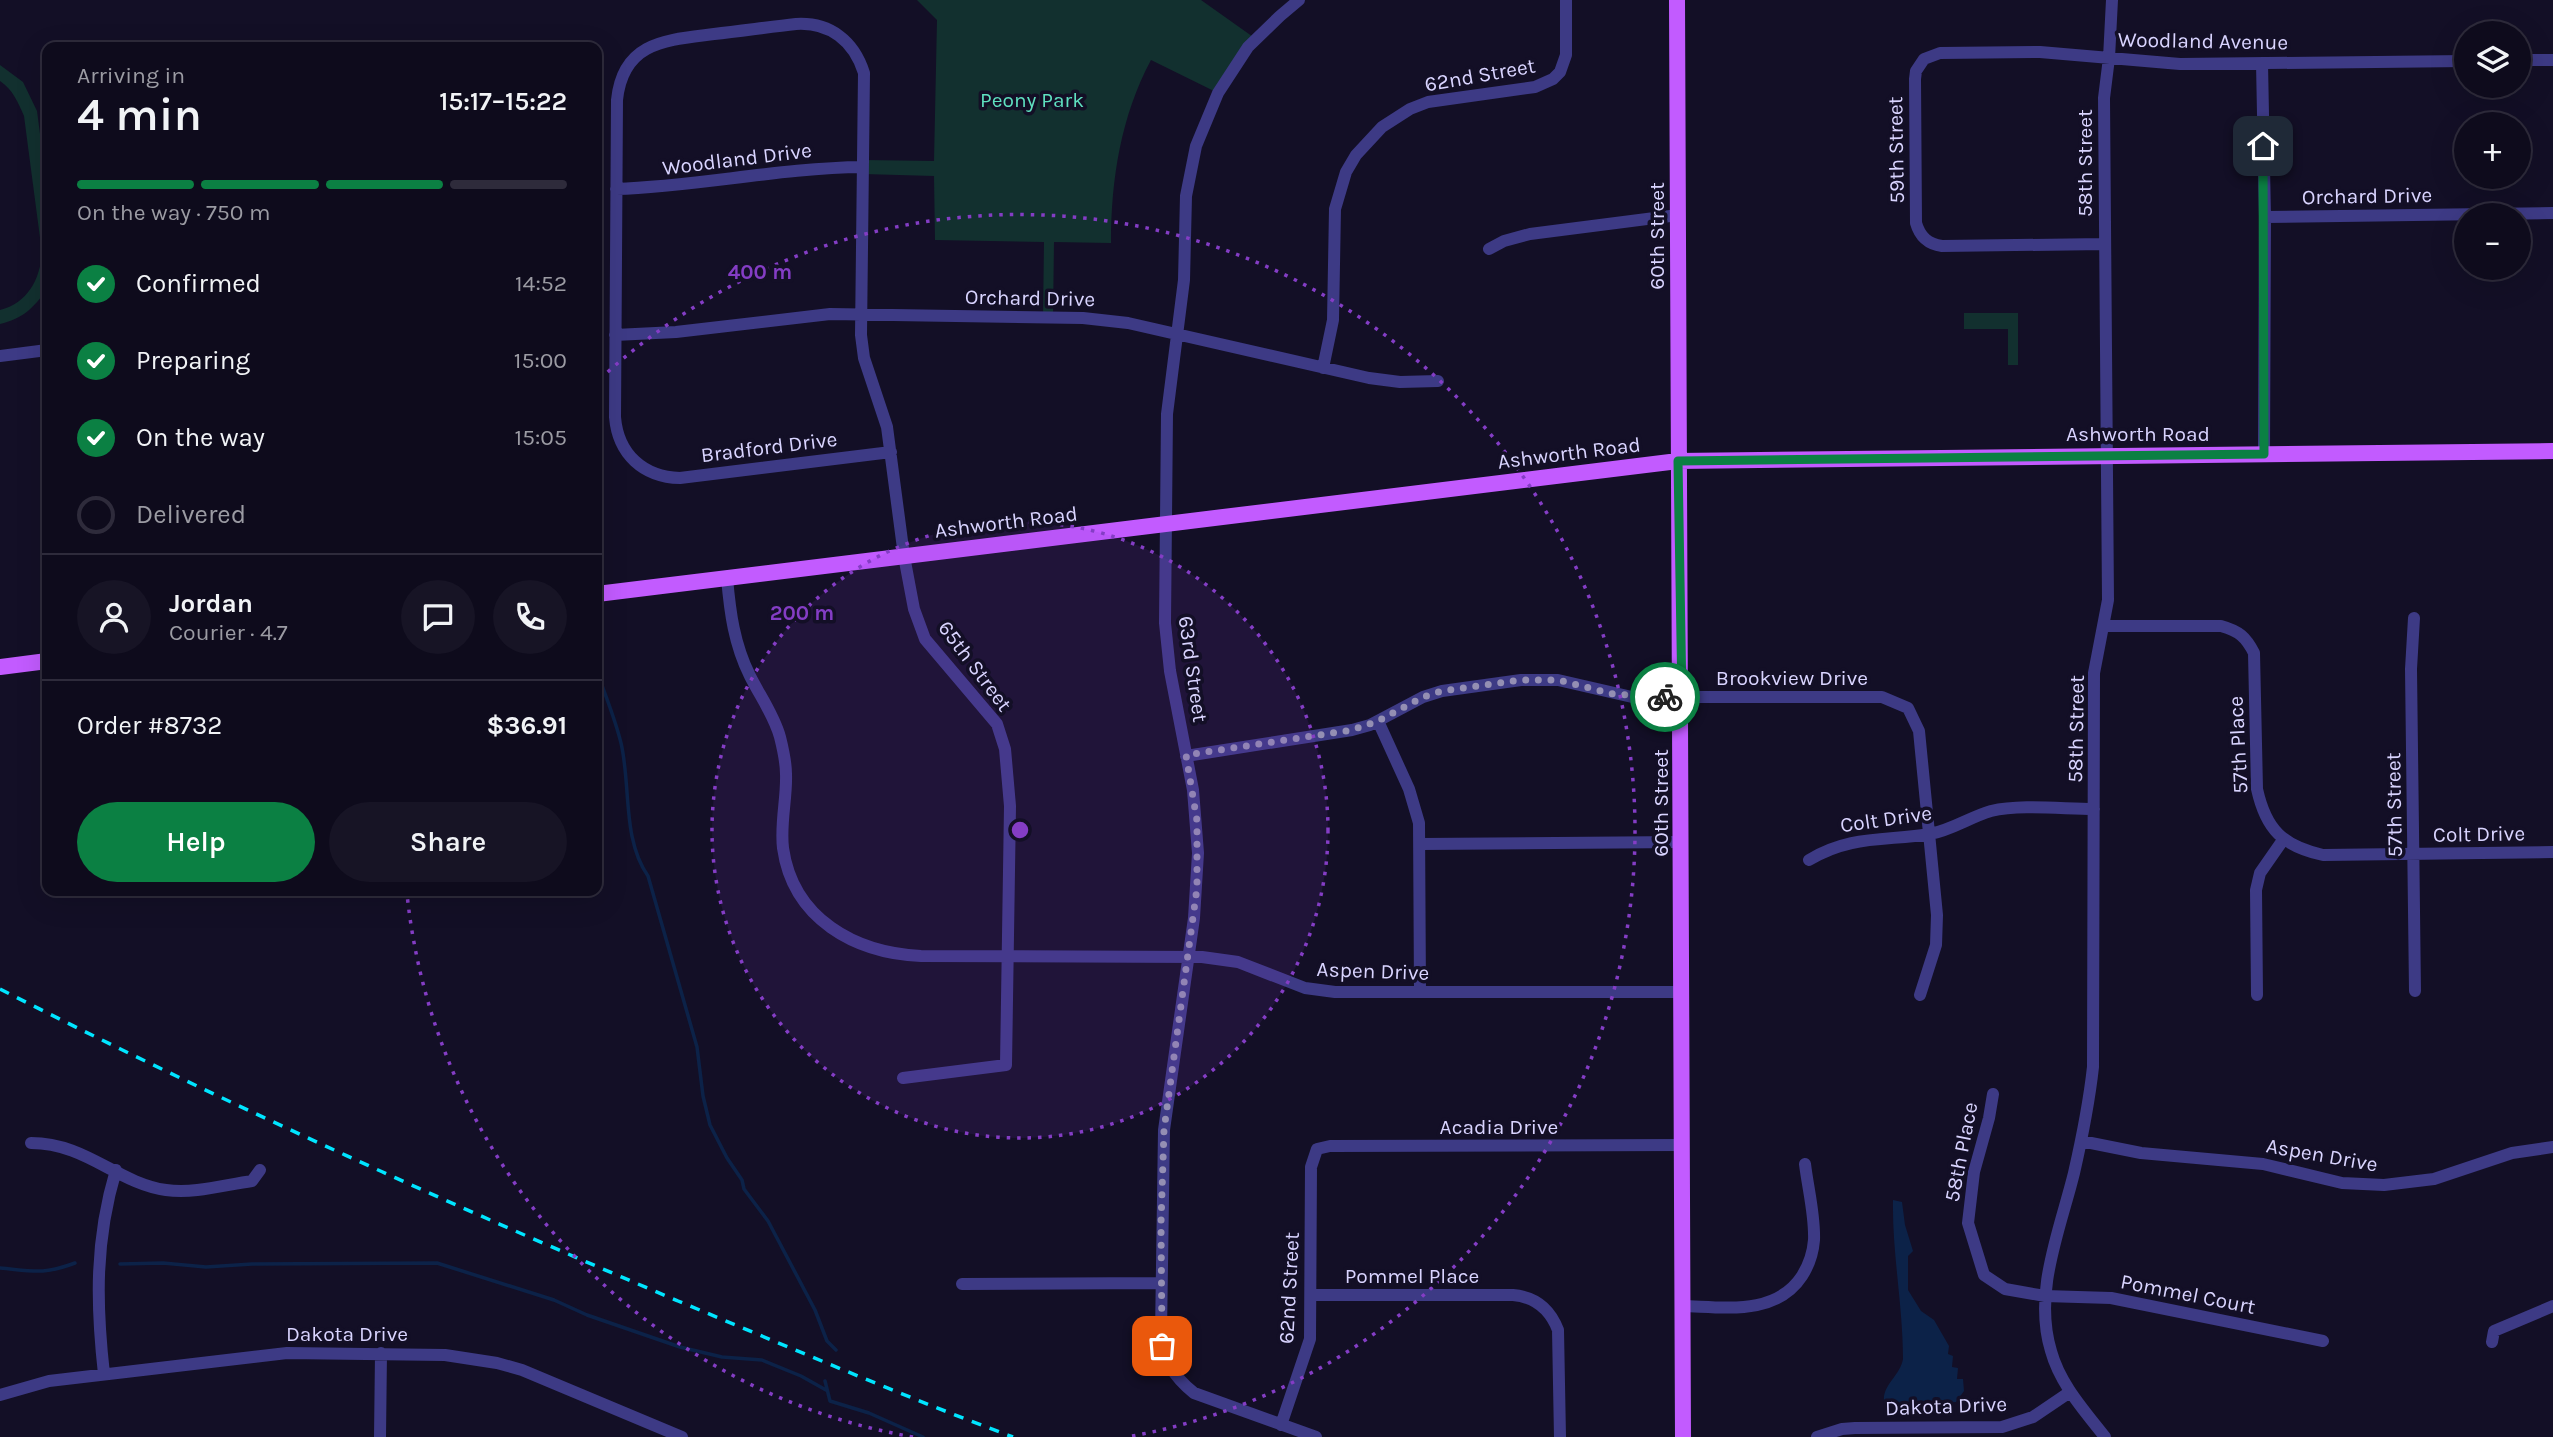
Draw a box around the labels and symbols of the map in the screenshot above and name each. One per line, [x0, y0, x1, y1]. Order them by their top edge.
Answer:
street label: Woodland Avenue [2118, 28, 2288, 54]
street label: 62nd Street [1423, 53, 1537, 97]
park label: Peony Park [980, 88, 1084, 112]
street label: 59th Street [1883, 96, 1909, 204]
street label: 58th Street [2073, 109, 2097, 217]
pin [2233, 116, 2293, 176]
street label: Woodland Drive [661, 138, 813, 180]
street label: 60th Street [1645, 182, 1669, 290]
street label: Orchard Drive [2302, 183, 2432, 209]
text: 400 m [728, 260, 792, 284]
street label: Orchard Drive [965, 285, 1095, 311]
street label: Ashworth Road [2066, 422, 2210, 446]
street label: Bradford Drive [699, 427, 839, 467]
street label: Ashworth Road [1496, 432, 1642, 474]
street label: Ashworth Road [933, 501, 1079, 543]
text: 200 m [770, 601, 834, 625]
street label: 63rd Street [1174, 614, 1212, 724]
street label: 65th Street [933, 616, 1017, 716]
courier [1630, 662, 1700, 732]
street label: Brookview Drive [1716, 666, 1868, 690]
street label: 58th Street [2063, 675, 2089, 783]
street label: 57th Place [2223, 695, 2253, 795]
street label: 60th Street [1649, 749, 1673, 857]
street label: 57th Street [2381, 752, 2407, 858]
street label: Colt Drive [1839, 801, 1933, 837]
centre of rings [1008, 818, 1032, 842]
street label: Colt Drive [2433, 821, 2525, 847]
street label: Aspen Drive [1316, 957, 1430, 985]
street label: 58th Place [1940, 1100, 1982, 1204]
street label: Acadia Drive [1440, 1115, 1558, 1139]
street label: Aspen Drive [2264, 1133, 2380, 1177]
street label: 62nd Street [1274, 1231, 1304, 1345]
street label: Pommel Place [1345, 1264, 1479, 1288]
street label: Pommel Court [2119, 1269, 2257, 1319]
pin [1132, 1316, 1192, 1376]
street label: Dakota Drive [286, 1322, 408, 1346]
street label: Dakota Drive [1885, 1392, 2007, 1420]

